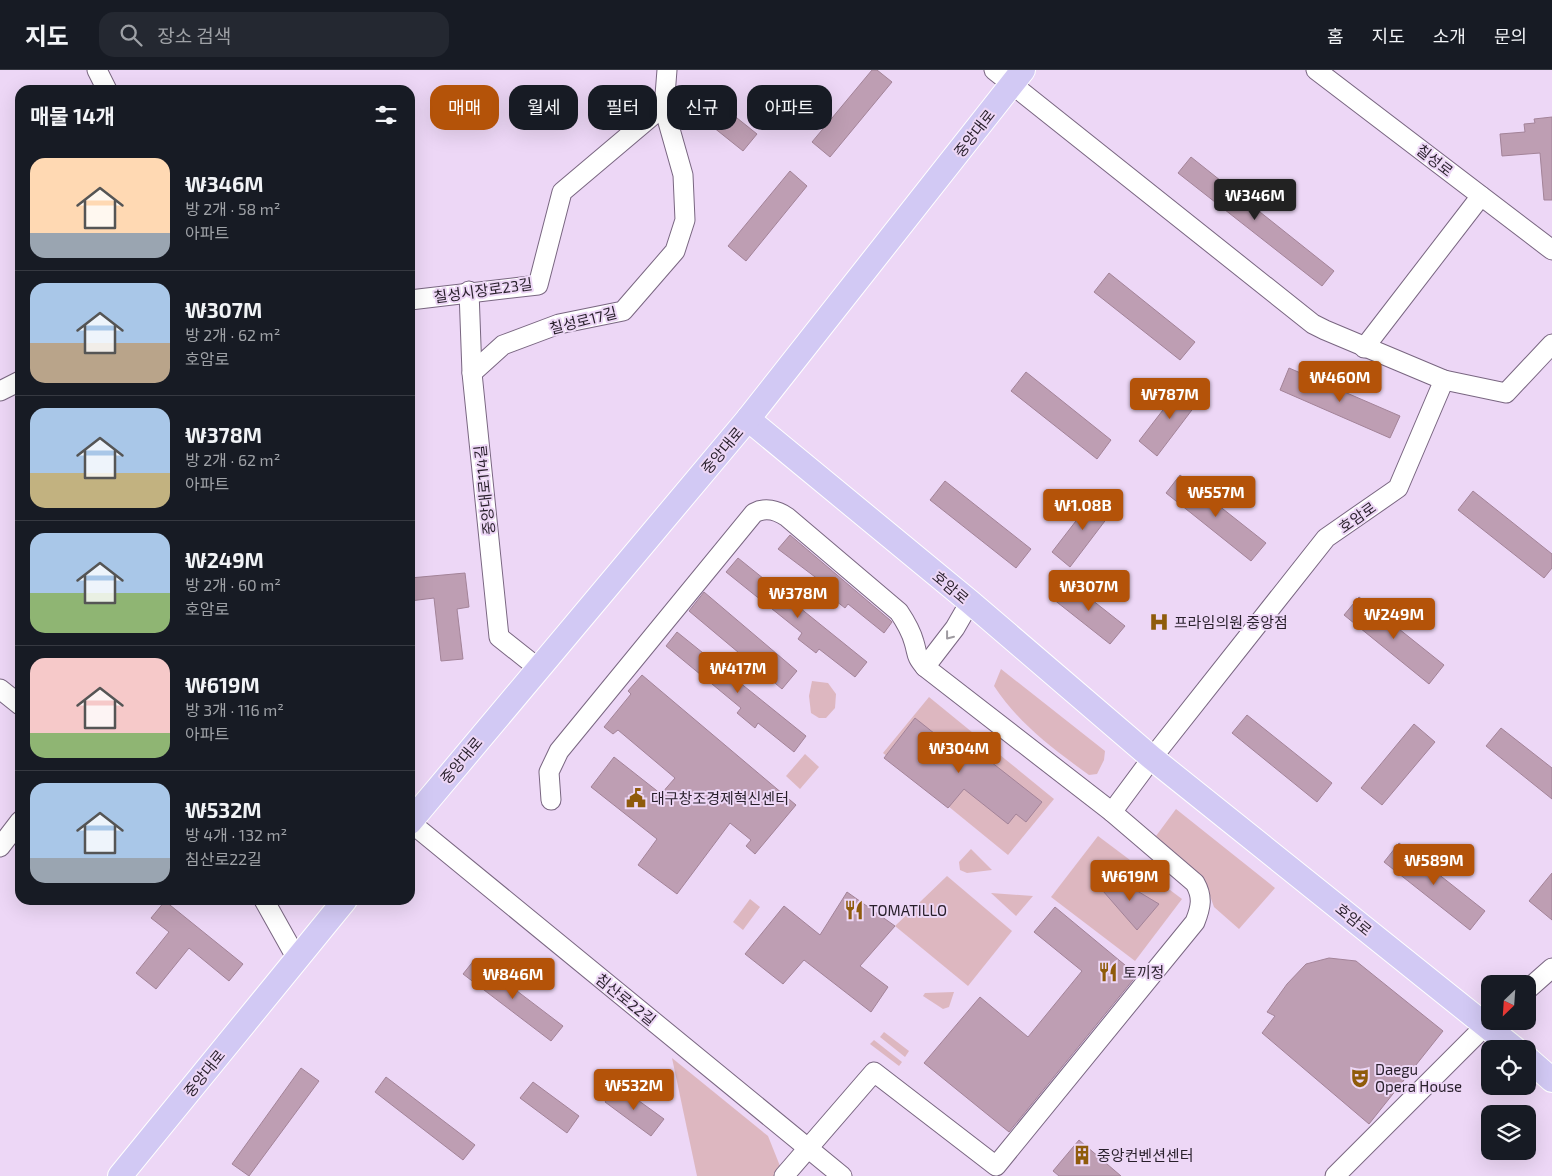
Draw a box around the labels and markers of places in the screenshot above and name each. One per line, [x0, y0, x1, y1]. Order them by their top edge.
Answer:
pin: ₩346M [1220, 178, 1290, 221]
pin: ₩460M [1305, 360, 1375, 403]
pin: ₩787M [1135, 378, 1205, 420]
pin: ₩557M [1181, 476, 1251, 518]
pin: ₩1.08B [1042, 488, 1124, 531]
pin: ₩307M [1054, 570, 1124, 612]
pin: ₩378M [763, 576, 833, 619]
pin: ₩249M [1359, 598, 1429, 640]
hospital icon: 프라임의원 중앙점 [1148, 611, 1170, 633]
place label: 프라임의원 중앙점 [1174, 613, 1288, 631]
pin: ₩417M [703, 652, 773, 694]
pin: ₩304M [924, 732, 994, 774]
public building icon: 대구창조경제혁신센터 [625, 787, 647, 809]
place label: 대구창조경제혁신센터 [651, 789, 789, 807]
pin: ₩589M [1399, 844, 1469, 886]
pin: ₩619M [1095, 860, 1165, 902]
restaurant icon: TOMATILLO [843, 899, 865, 921]
place label: TOMATILLO [869, 901, 947, 919]
pin: ₩846M [478, 958, 548, 1000]
restaurant icon: 토끼정 [1097, 961, 1119, 983]
place label: 토끼정 [1123, 963, 1164, 981]
place label: Daegu Opera House [1375, 1060, 1462, 1095]
theatre icon: Daegu Opera House [1349, 1067, 1371, 1089]
pin: ₩532M [599, 1068, 669, 1111]
building icon: 중앙컨벤션센터 [1071, 1144, 1093, 1166]
place label: 중앙컨벤션센터 [1097, 1146, 1194, 1164]

